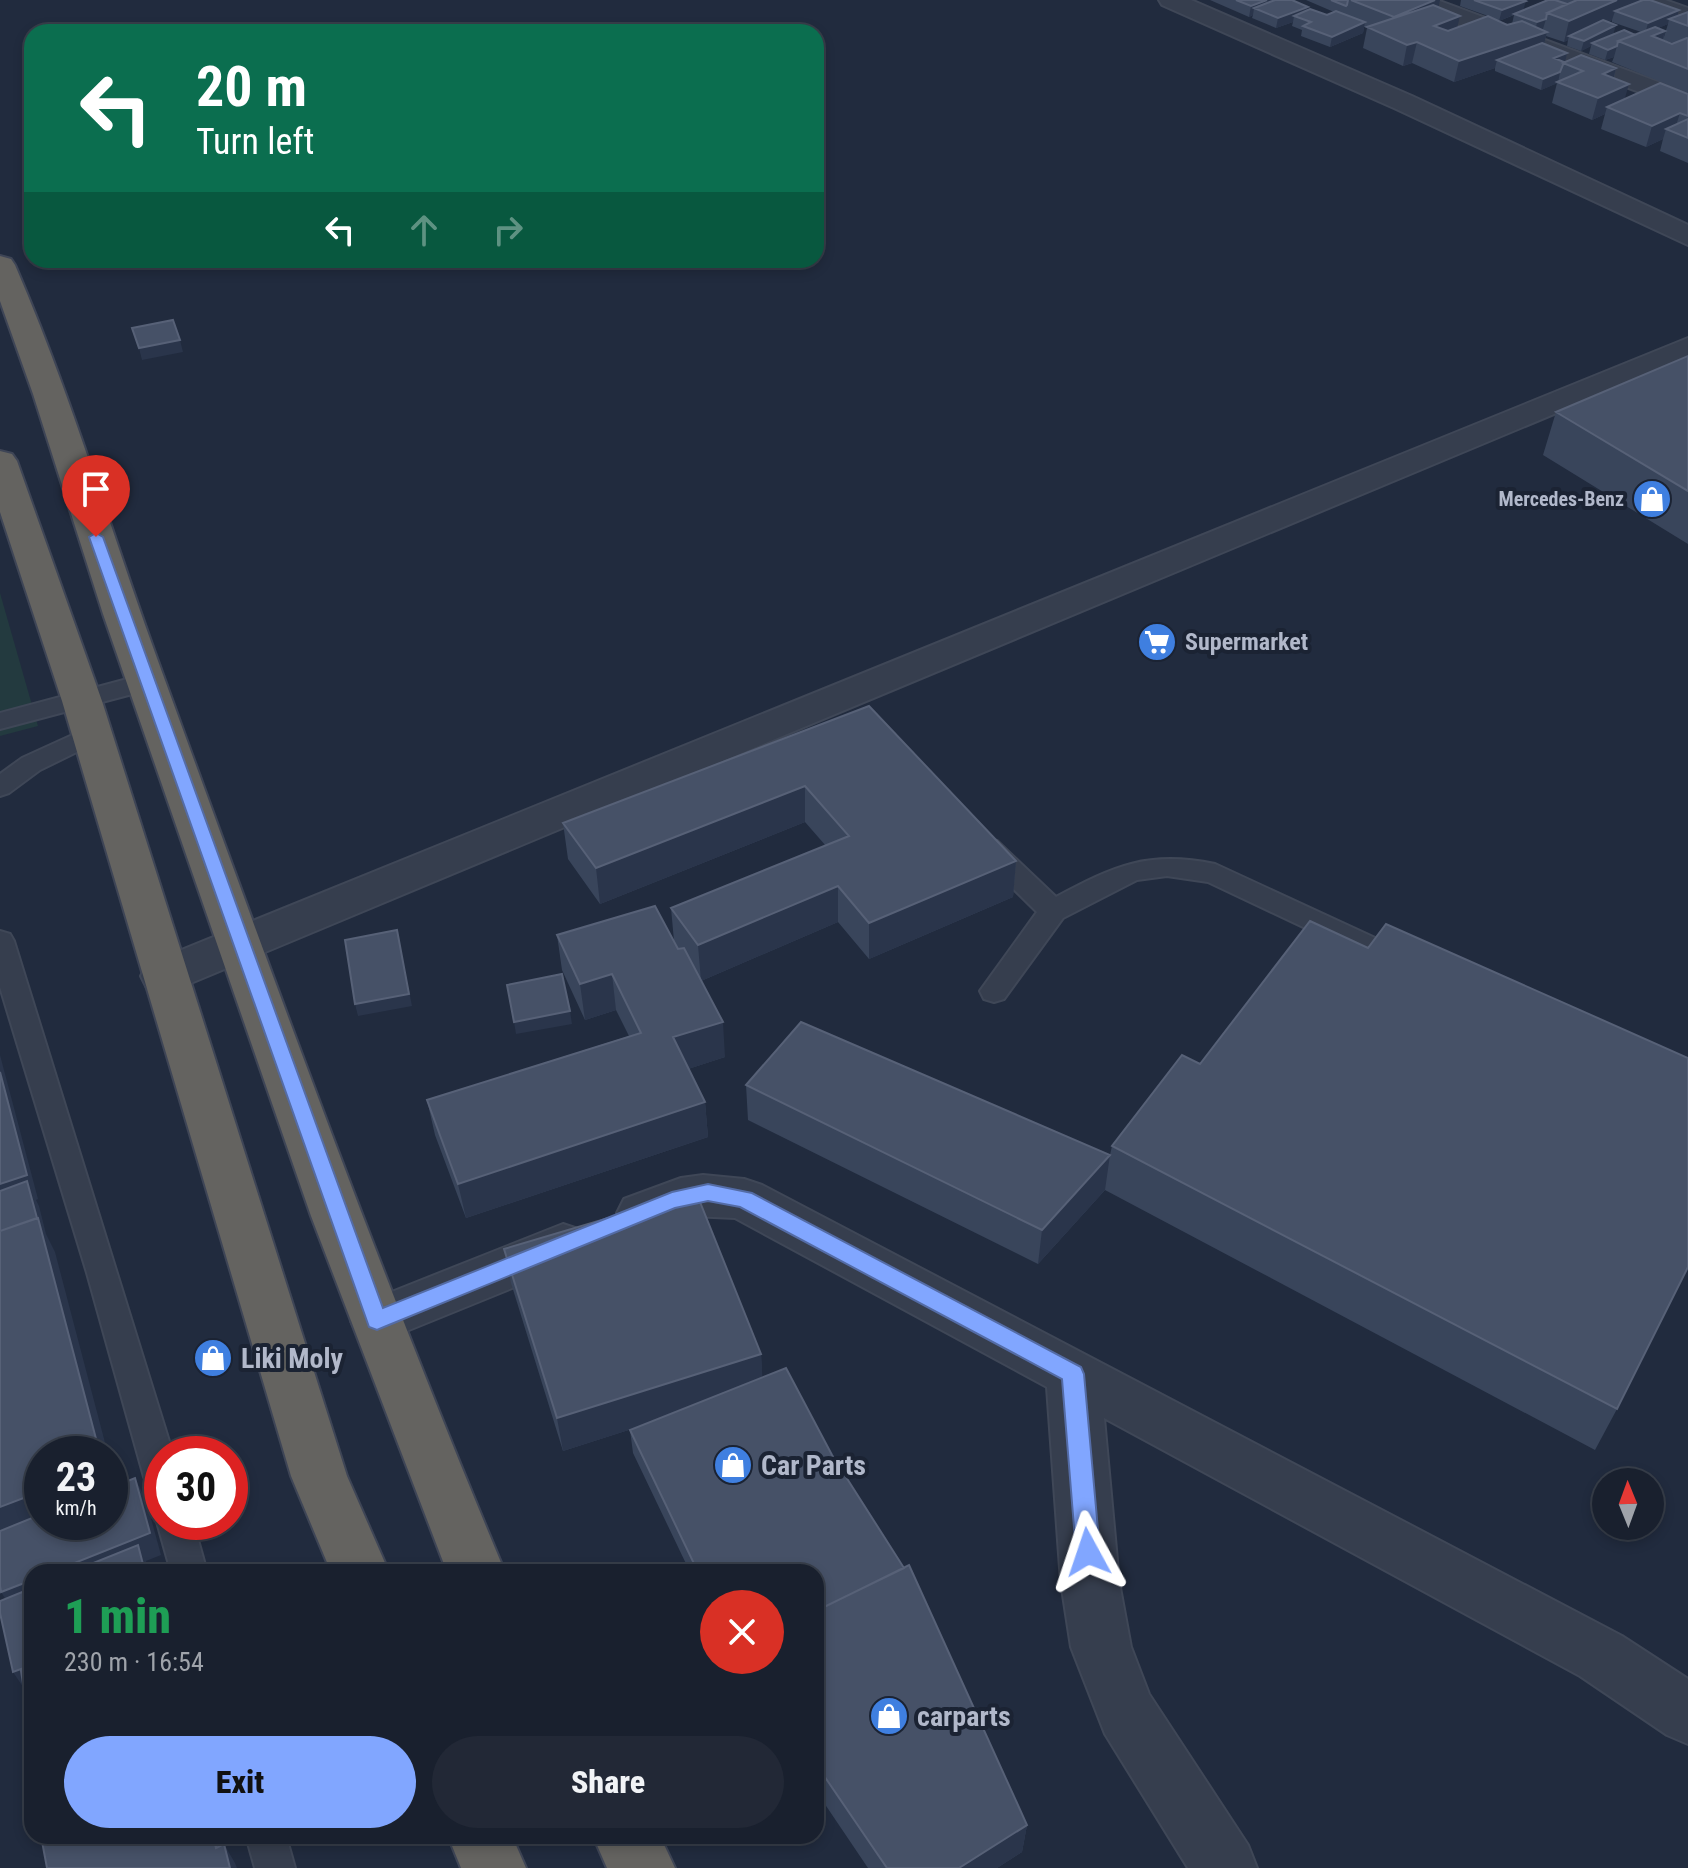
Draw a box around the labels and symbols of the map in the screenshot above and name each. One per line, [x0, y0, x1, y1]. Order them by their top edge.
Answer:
pin [62, 455, 130, 537]
shop icon: Mercedes-Benz [1631, 478, 1673, 520]
place label: Mercedes-Benz [1499, 487, 1624, 511]
supermarket icon: Supermarket [1136, 621, 1178, 663]
place label: Supermarket [1185, 628, 1308, 656]
shop icon: Liki Moly [192, 1337, 234, 1379]
place label: Liki Moly [241, 1342, 344, 1375]
speed limit sign: 30 [144, 1436, 248, 1540]
shop icon: Car Parts [712, 1444, 754, 1486]
place label: Car Parts [761, 1449, 866, 1482]
north arrow [1592, 1468, 1664, 1540]
position arrow [1046, 1510, 1130, 1594]
shop icon: carparts [868, 1695, 910, 1737]
place label: carparts [917, 1700, 1011, 1733]

